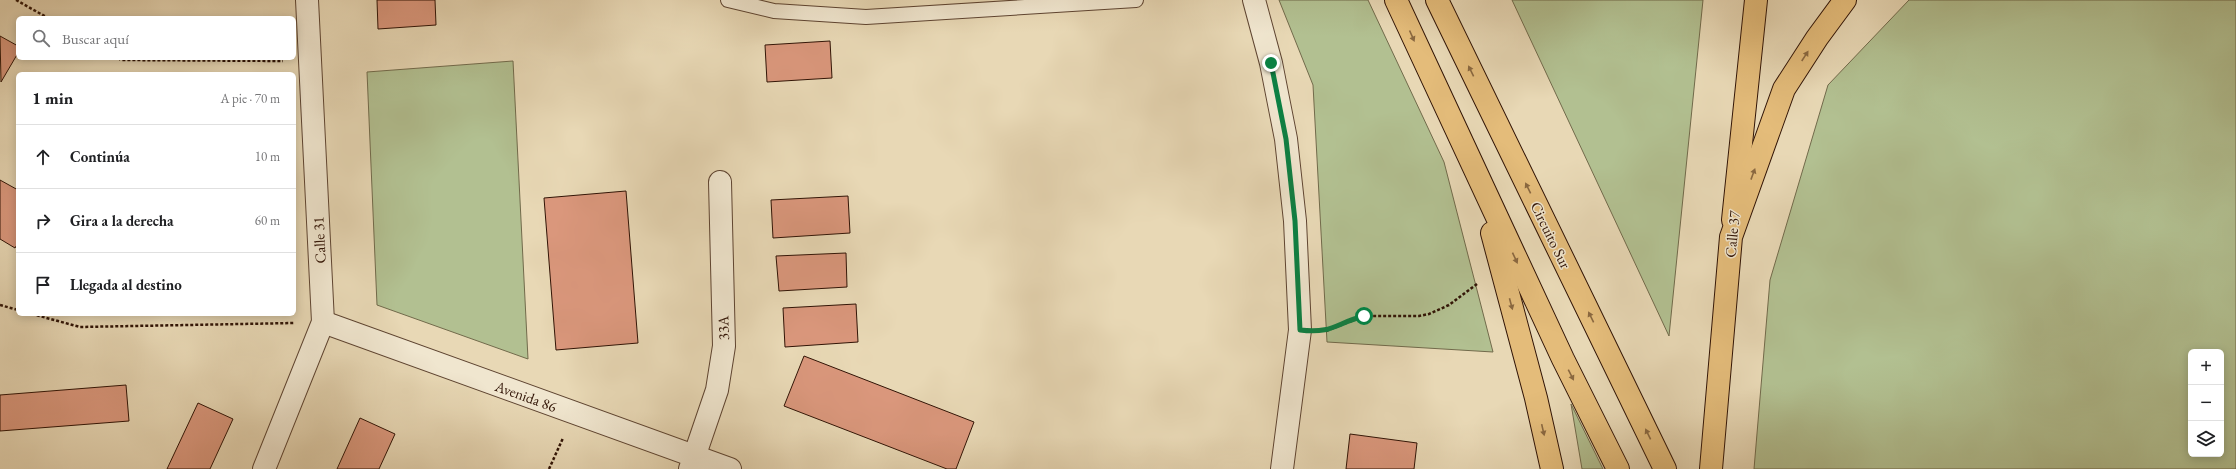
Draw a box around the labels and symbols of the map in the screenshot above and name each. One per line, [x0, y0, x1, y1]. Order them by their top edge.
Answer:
one-way arrow [1409, 30, 1415, 41]
one-way arrow [1802, 50, 1809, 62]
route end [1262, 54, 1280, 72]
one-way arrow [1468, 65, 1474, 77]
one-way arrow [1751, 168, 1757, 180]
one-way arrow [1525, 182, 1531, 193]
street label: Circuito Sur [1527, 198, 1575, 272]
street label: Calle 37 [1720, 209, 1744, 258]
street label: Calle 31 [308, 216, 330, 264]
one-way arrow [1512, 252, 1518, 264]
one-way arrow [1508, 298, 1514, 310]
route start [1355, 307, 1373, 325]
one-way arrow [1588, 311, 1594, 323]
street label: 33A [713, 315, 733, 341]
one-way arrow [1568, 370, 1574, 381]
street label: Avenida 86 [492, 376, 559, 416]
one-way arrow [1540, 424, 1546, 436]
one-way arrow [1645, 428, 1651, 440]

